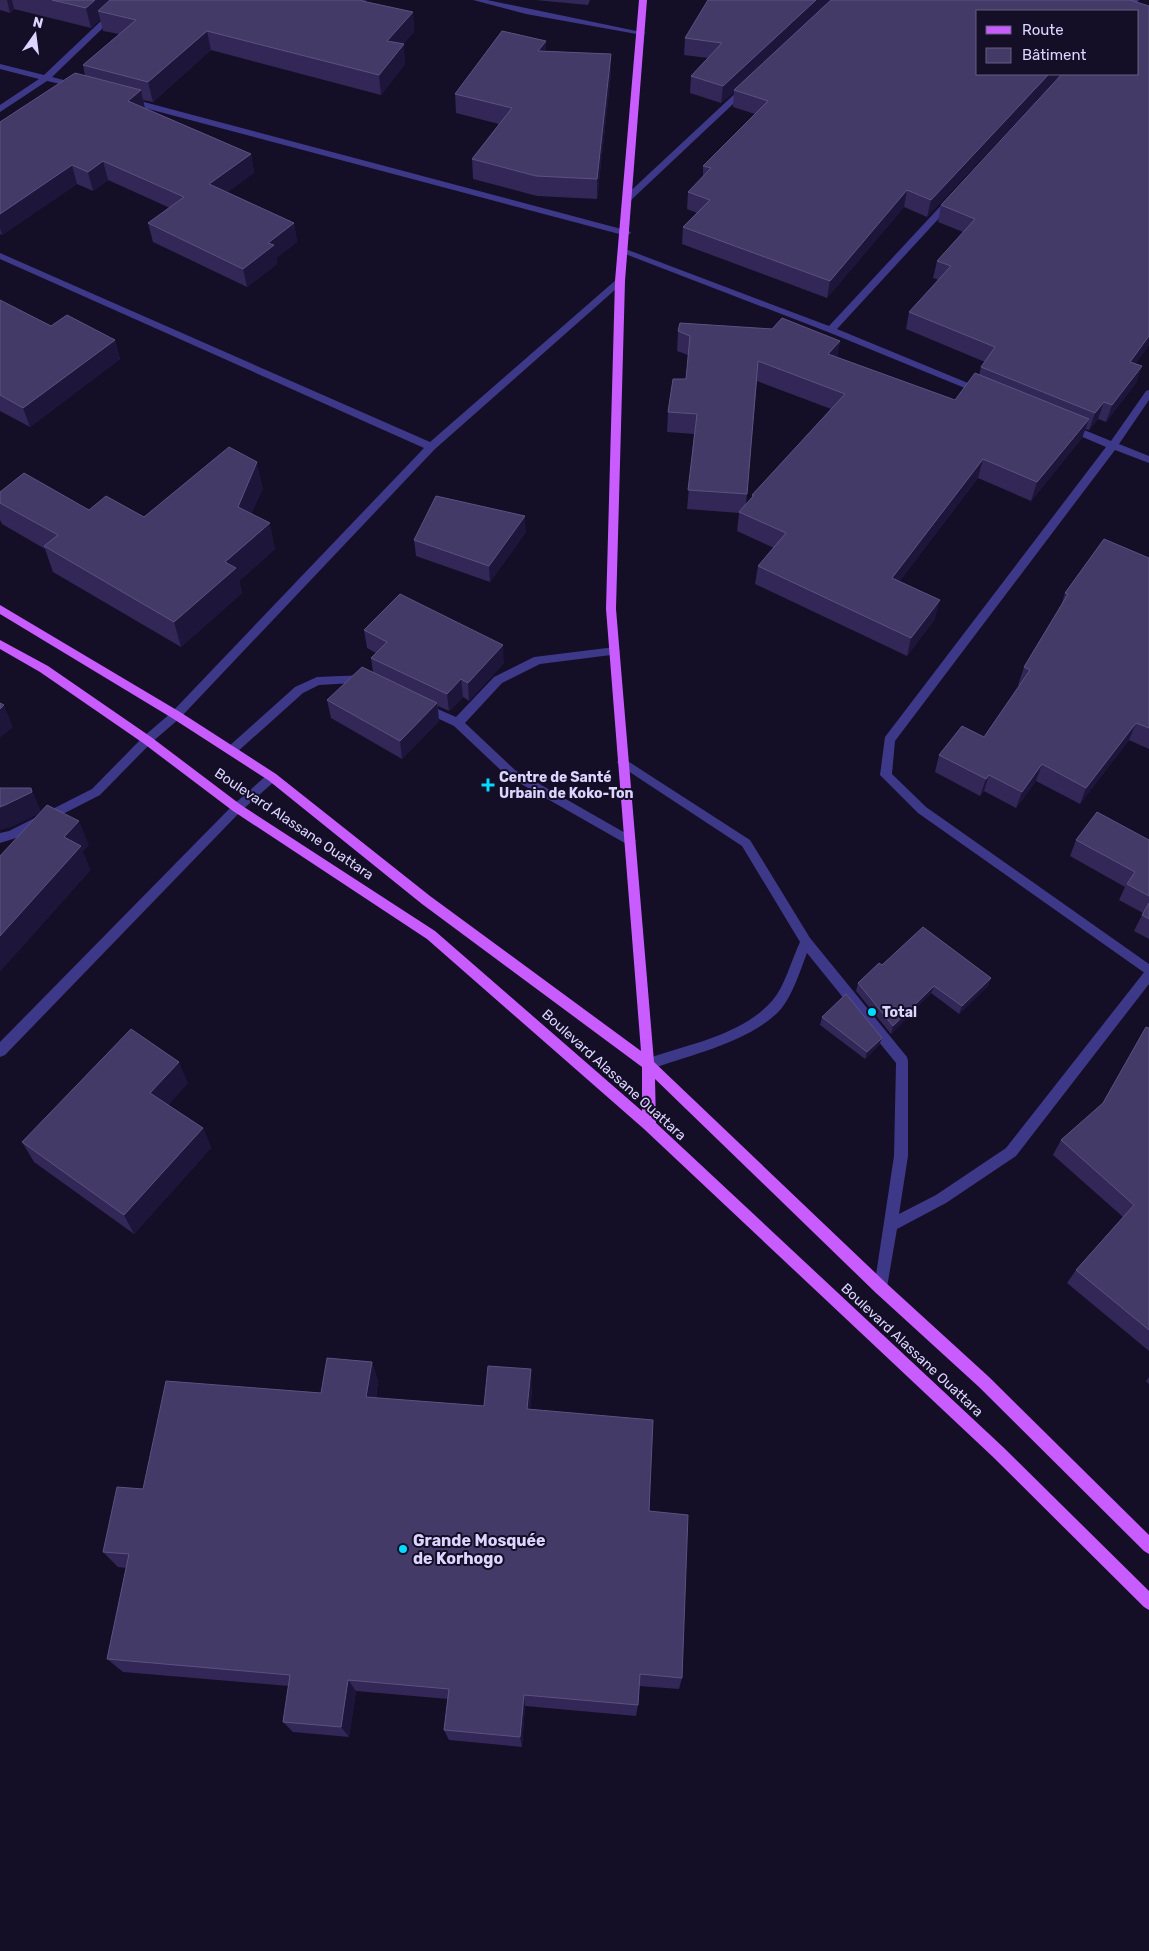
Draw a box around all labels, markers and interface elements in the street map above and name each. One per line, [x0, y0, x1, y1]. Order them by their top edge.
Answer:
north arrow [10, 10, 60, 60]
legend [976, 10, 1139, 75]
text: N [31, 13, 45, 32]
text: Route [1022, 21, 1064, 39]
text: Bâtiment [1022, 46, 1086, 64]
street label: Boulevard Alassane Ouattara [211, 764, 377, 884]
place label: Centre de Santé Urbain de Koko-Ton [499, 769, 634, 802]
marker: Centre de Santé Urbain de Koko-Ton [481, 778, 495, 792]
place label: Total [882, 1004, 917, 1021]
street label: Boulevard Alassane Ouattara [538, 1006, 690, 1144]
marker: Total [866, 1006, 878, 1018]
street label: Boulevard Alassane Ouattara [837, 1280, 987, 1420]
place label: Grande Mosquée de Korhogo [413, 1531, 546, 1568]
marker: Grande Mosquée de Korhogo [397, 1543, 409, 1555]

